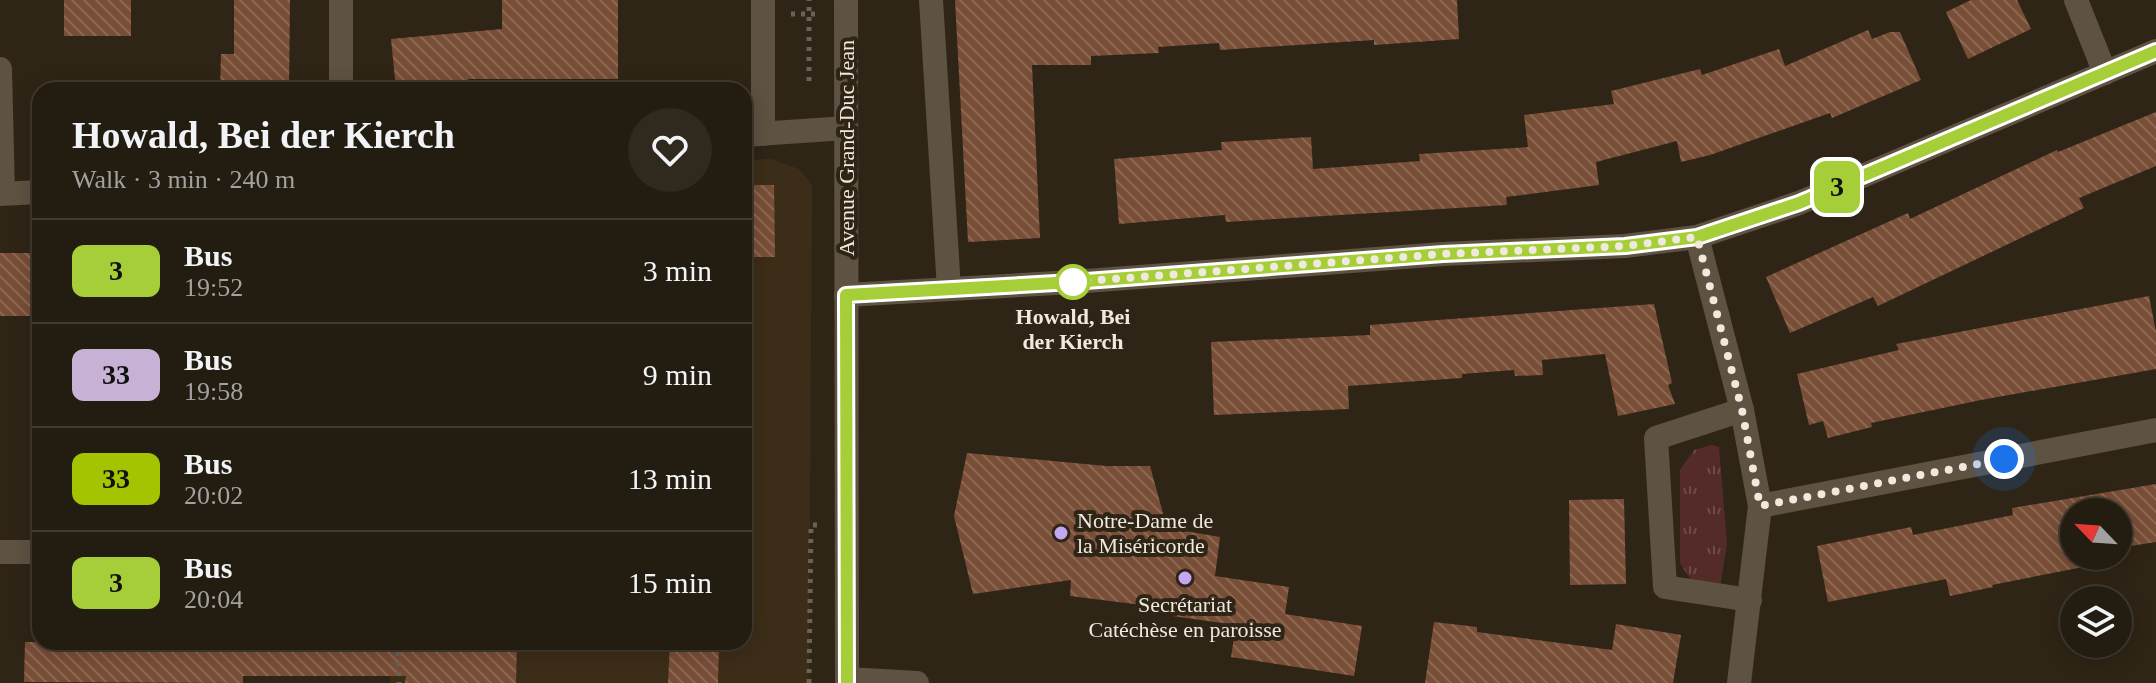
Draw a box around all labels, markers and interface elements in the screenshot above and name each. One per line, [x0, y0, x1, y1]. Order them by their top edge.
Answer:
street label: Avenue Grand-Duc Jean [834, 40, 859, 256]
button: heart [628, 108, 712, 192]
text: Howald, Bei der Kierch [72, 114, 455, 156]
line badge: 3 [1811, 161, 1863, 213]
text: Walk · 3 min · 240 m [72, 165, 295, 194]
text: 3 [1830, 171, 1844, 202]
text: Bus [184, 239, 232, 272]
text: 3 min [643, 254, 712, 287]
text: 3 [109, 255, 123, 286]
marker: Howald, Bei der Kierch [1056, 265, 1090, 299]
text: 19:52 [184, 273, 243, 302]
place label: Howald, Bei der Kierch [1016, 304, 1130, 354]
text: Bus [184, 343, 232, 376]
text: 9 min [643, 358, 712, 391]
text: 33 [102, 359, 130, 390]
text: 19:58 [184, 377, 243, 406]
your location [1984, 439, 2024, 479]
text: Bus [184, 447, 232, 480]
text: 13 min [628, 462, 712, 495]
text: 33 [102, 463, 130, 494]
text: 20:02 [184, 481, 243, 510]
north arrow [2060, 498, 2132, 570]
map controls [2060, 498, 2132, 658]
place label: Notre-Dame de la Miséricorde [1077, 508, 1213, 558]
marker: Notre-Dame de la Miséricorde [1052, 524, 1070, 542]
text: Bus [184, 551, 232, 584]
text: 15 min [628, 566, 712, 599]
text: 3 [109, 567, 123, 598]
marker: Secrétariat Catéchèse en paroisse [1176, 569, 1194, 587]
text: 20:04 [184, 585, 243, 614]
button: layers [2060, 586, 2132, 658]
place label: Secrétariat Catéchèse en paroisse [1088, 592, 1282, 642]

